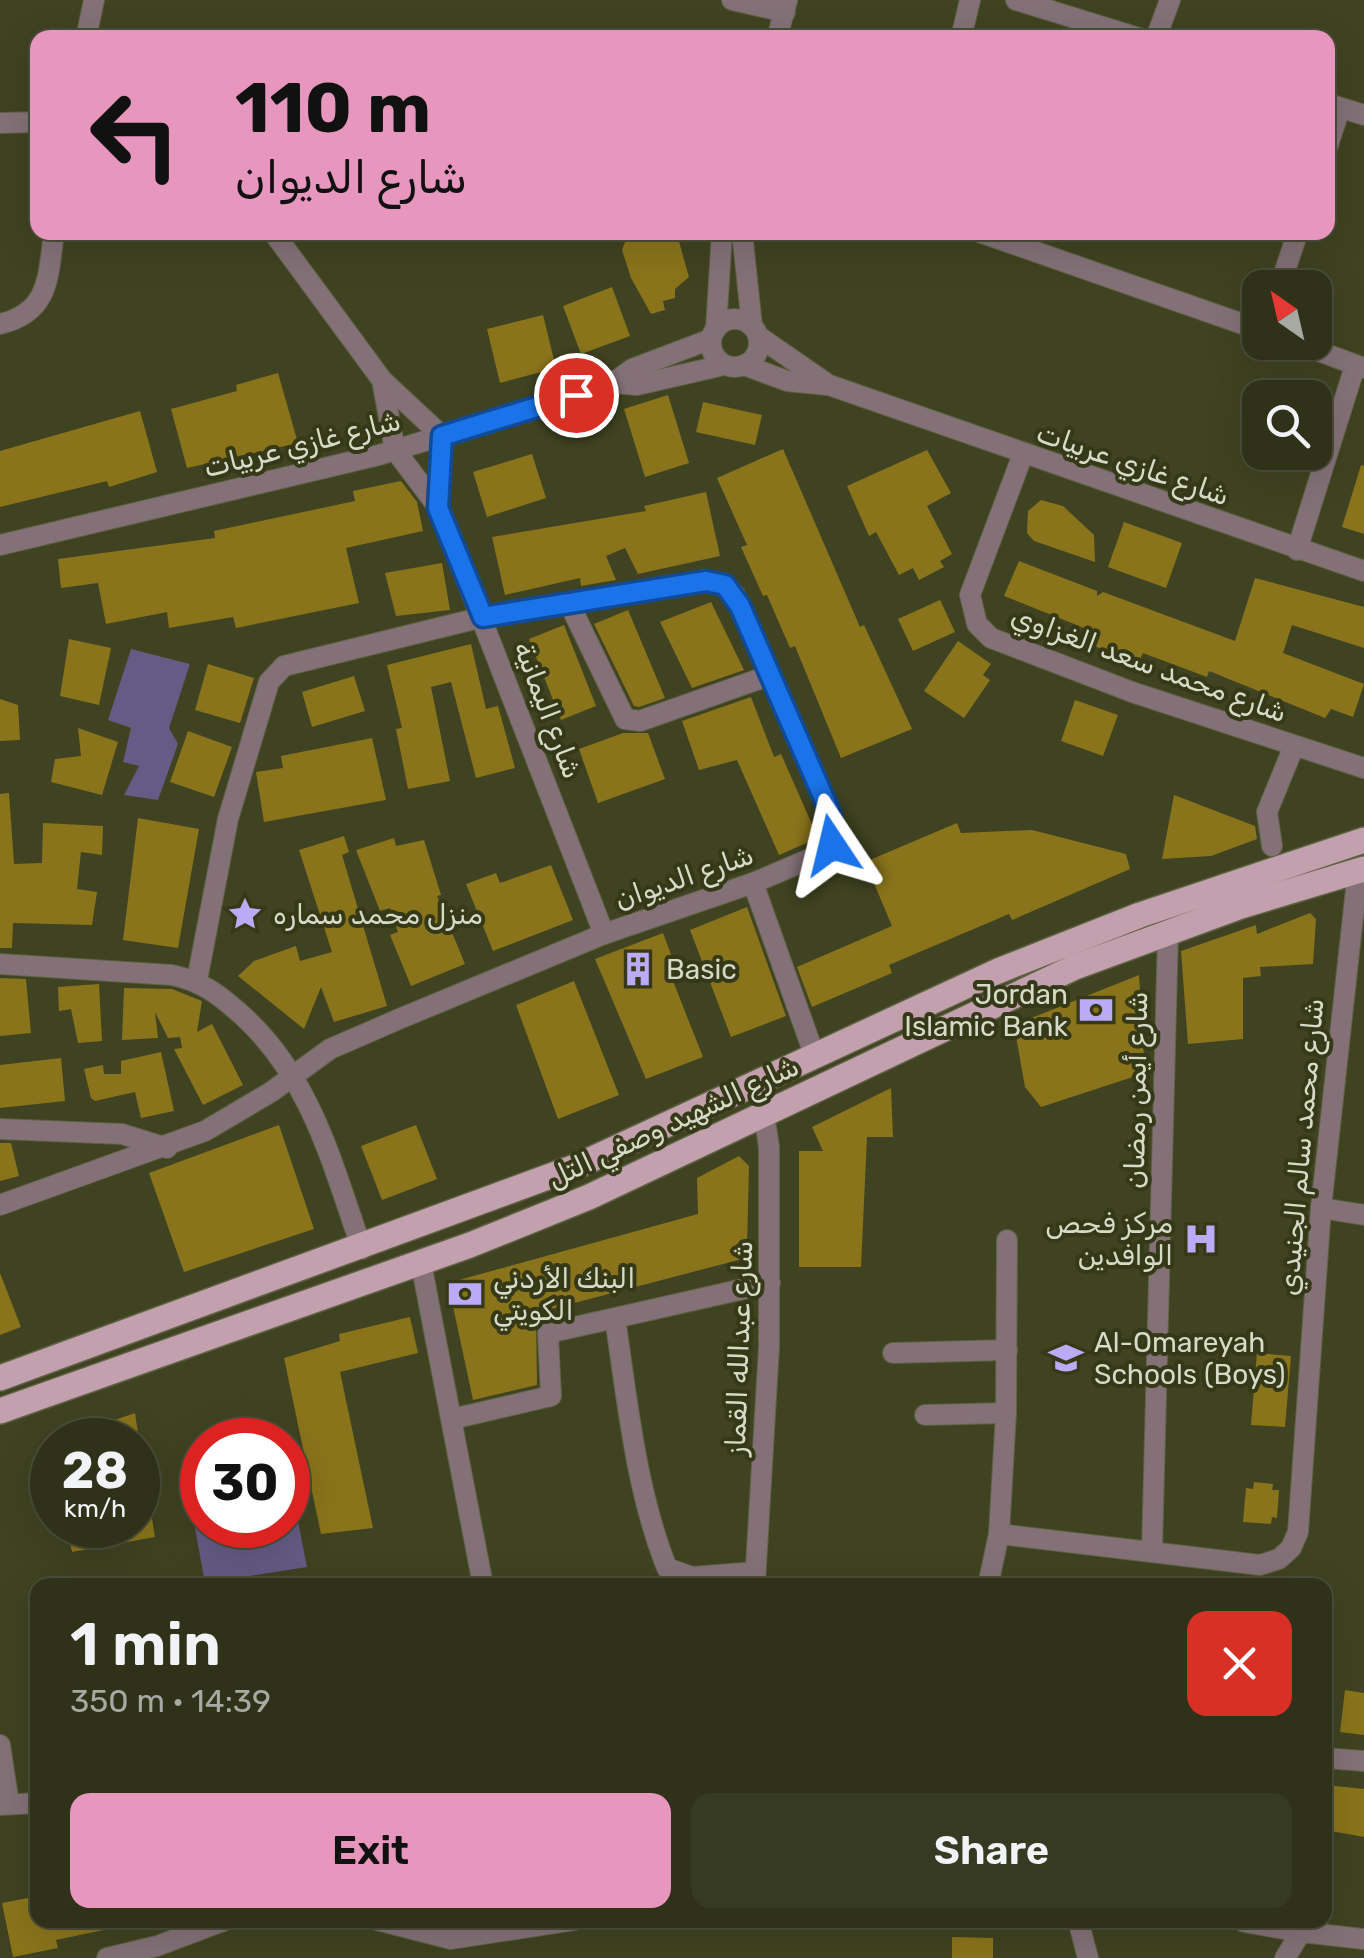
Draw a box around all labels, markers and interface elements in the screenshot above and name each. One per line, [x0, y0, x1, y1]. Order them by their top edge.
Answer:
text: 110 m [235, 67, 431, 150]
icon: left [70, 70, 200, 200]
text: شارع الديوان [235, 151, 467, 204]
north arrow [1242, 270, 1332, 360]
map controls [1242, 270, 1332, 470]
pin [534, 353, 619, 438]
icon: arrive [549, 368, 604, 423]
button: search [1242, 380, 1332, 470]
street label: شارع غازي عربيات [200, 404, 405, 487]
street label: شارع غازي عربيات [1031, 416, 1234, 515]
street label: شارع محمد سعد الغزاوي [1006, 599, 1291, 732]
street label: شارع اليمانية [504, 637, 589, 784]
position arrow [780, 793, 884, 897]
street label: شارع الديوان [610, 838, 759, 919]
place icon: منزل محمد سماره [226, 895, 264, 933]
place label: منزل محمد سماره [273, 898, 483, 931]
building icon: Basic [619, 950, 657, 988]
place label: Basic [666, 953, 737, 986]
place label: Jordan Islamic Bank [904, 978, 1069, 1043]
bank icon: Jordan Islamic Bank [1077, 991, 1115, 1029]
street label: شارع أيمن رمضان [1118, 991, 1157, 1189]
street label: شارع محمد سالم الجنيدي [1272, 997, 1333, 1297]
street label: شارع الشهيد وصفي التل [542, 1049, 806, 1199]
place label: مركز فحص الوافدين [1045, 1207, 1173, 1272]
hospital icon: مركز فحص الوافدين [1182, 1220, 1220, 1258]
street label: شارع عبدالله القماز [719, 1240, 762, 1458]
place label: البنك الأردني الكويتي [493, 1262, 635, 1332]
bank icon: البنك الأردني الكويتي [446, 1275, 484, 1313]
place label: Al-Omareyah Schools (Boys) [1094, 1326, 1285, 1391]
school or university icon: Al-Omareyah Schools (Boys) [1047, 1339, 1085, 1377]
speed limit sign: 30 [180, 1418, 310, 1548]
text: 28 [62, 1441, 128, 1501]
text: km/h [64, 1494, 126, 1523]
text: 1 min [70, 1609, 221, 1680]
button: close [1187, 1611, 1292, 1716]
text: 350 m · 14:39 [70, 1682, 271, 1720]
button: Exit [70, 1793, 671, 1908]
button: Share [691, 1793, 1292, 1908]

